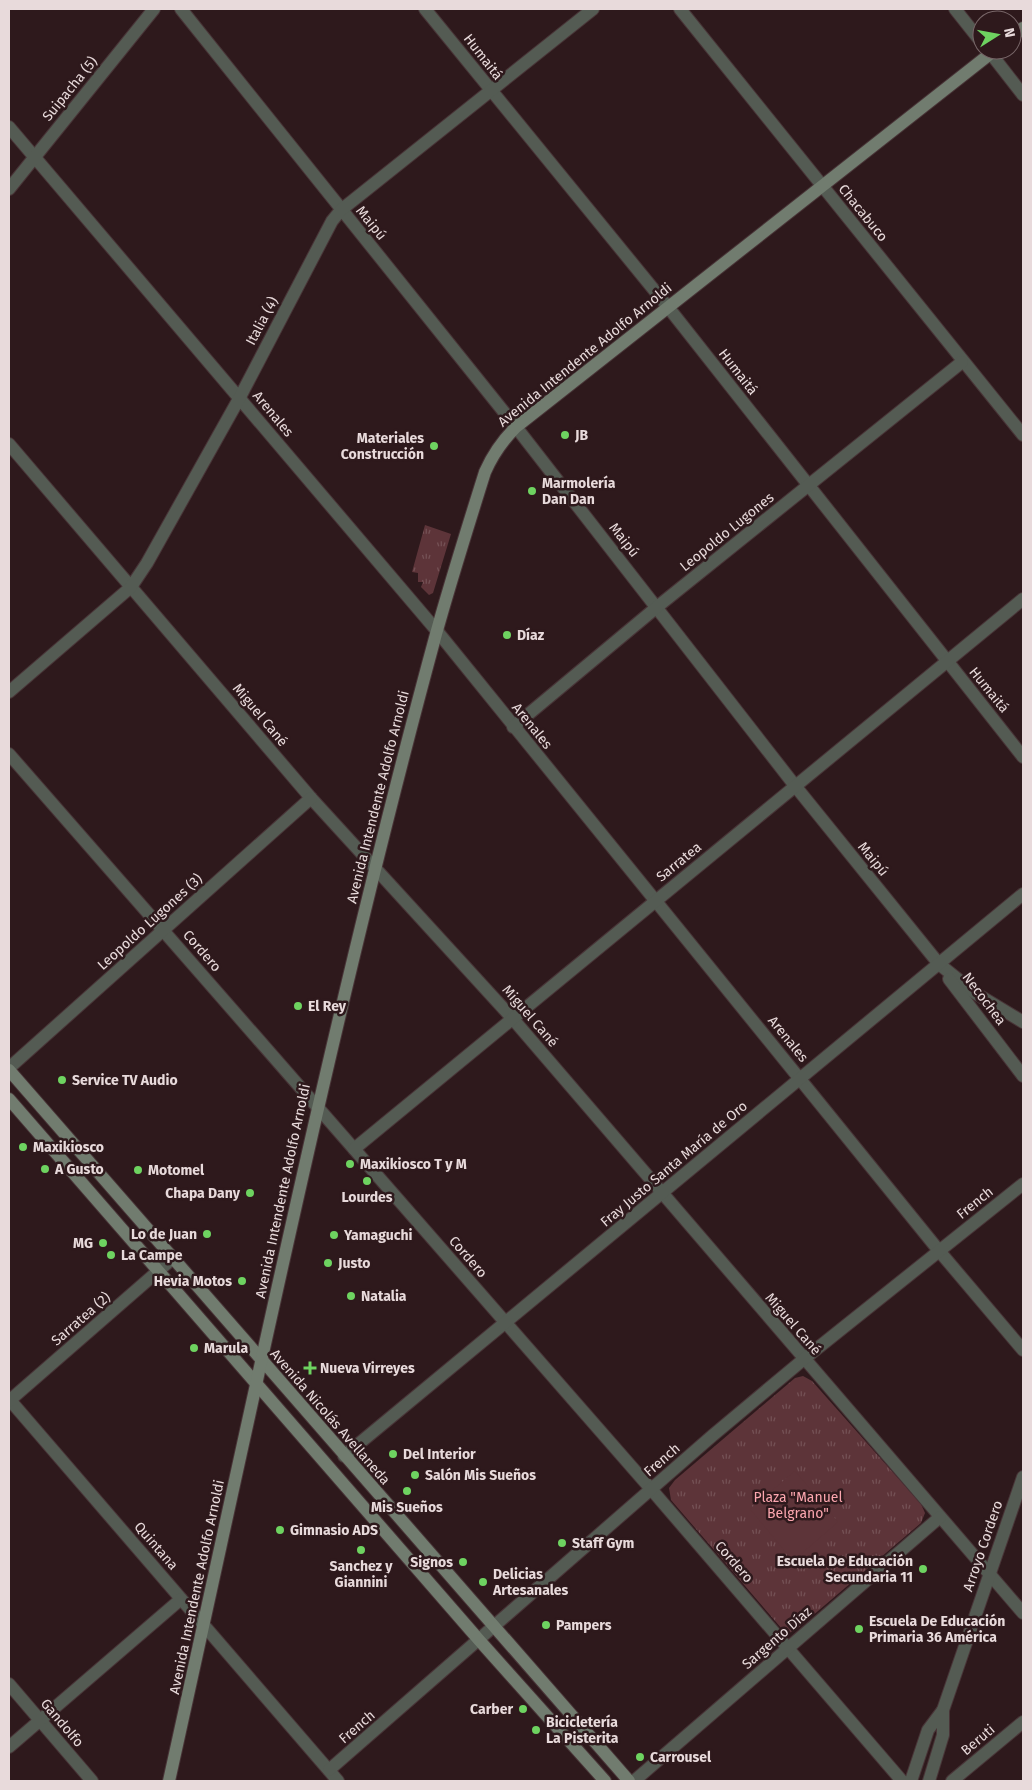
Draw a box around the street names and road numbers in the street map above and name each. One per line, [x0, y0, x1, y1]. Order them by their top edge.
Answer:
street label: Humaitá [460, 31, 506, 83]
street label: Suipacha (5) [39, 53, 101, 125]
street label: Chacabuco [835, 181, 891, 245]
street label: Maipú [352, 203, 390, 243]
street label: Avenida Intendente Adolfo Arnoldi [495, 279, 675, 431]
street label: Italia (4) [242, 294, 282, 348]
street label: Humaitá [715, 346, 761, 398]
street label: Arenales [249, 388, 297, 441]
street label: Leopoldo Lugones [677, 489, 778, 575]
street label: Maipú [605, 519, 643, 561]
street label: Humaitá [965, 664, 1013, 716]
street label: Miguel Cané [229, 680, 291, 750]
street label: Avenida Intendente Adolfo Arnoldi [343, 689, 413, 905]
street label: Arenales [508, 699, 556, 753]
street label: Sarratea [653, 839, 705, 885]
street label: Maipú [854, 839, 892, 879]
street label: Leopoldo Lugones (3) [94, 870, 206, 974]
street label: Cordero [179, 927, 225, 975]
street label: Necochea [959, 969, 1009, 1029]
street label: Miguel Cané [498, 981, 562, 1051]
street label: Arenales [764, 1012, 812, 1066]
street label: Avenida Intendente Adolfo Arnoldi [252, 1082, 314, 1300]
street label: Fray Justo Santa María de Oro [597, 1098, 751, 1230]
street label: French [953, 1183, 997, 1223]
street label: Cordero [445, 1233, 491, 1281]
street label: Sarratea (2) [48, 1289, 114, 1349]
street label: Miguel Cané [761, 1289, 825, 1359]
street label: Avenida Nicolás Avellaneda [266, 1346, 394, 1488]
street label: French [641, 1440, 683, 1480]
street label: Avenida Intendente Adolfo Arnoldi [166, 1478, 228, 1696]
street label: Arroyo Cordero [959, 1498, 1007, 1594]
street label: Quintana [130, 1518, 182, 1574]
street label: Cordero [711, 1538, 757, 1586]
street label: Sargento Díaz [739, 1603, 815, 1673]
street label: Gandolfo [37, 1695, 87, 1751]
street label: French [336, 1707, 378, 1747]
street label: Beruti [958, 1721, 998, 1759]

